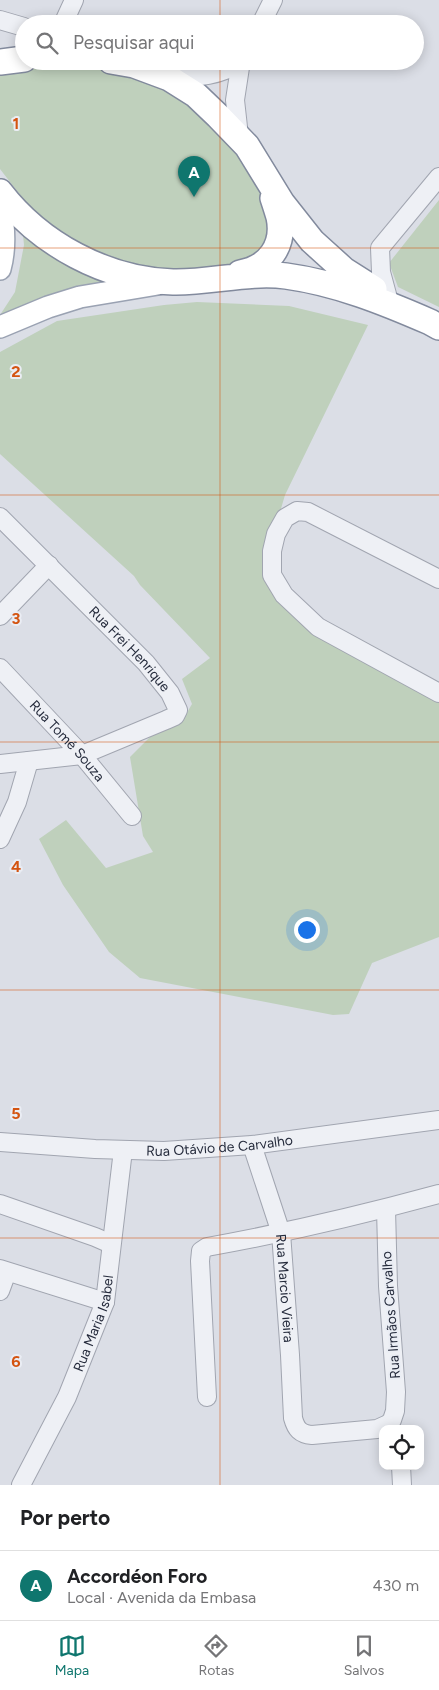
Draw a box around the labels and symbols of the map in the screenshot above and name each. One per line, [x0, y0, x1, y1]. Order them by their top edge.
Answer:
text: 1 [13, 114, 19, 133]
pin: A [178, 156, 210, 197]
text: 2 [11, 362, 21, 381]
street label: Rua Frei Henrique [85, 602, 174, 695]
text: 3 [12, 609, 21, 628]
street label: Rua Tomé Souza [26, 696, 108, 785]
text: 4 [11, 857, 21, 876]
your location [294, 917, 320, 943]
text: 5 [11, 1104, 21, 1123]
street label: Rua Otávio de Carvalho [146, 1131, 294, 1160]
street label: Rua Marcio Vieira [273, 1233, 298, 1343]
street label: Rua Irmãos Carvalho [378, 1251, 404, 1379]
street label: Rua Maria Isabel [70, 1274, 117, 1374]
text: 6 [11, 1352, 21, 1371]

